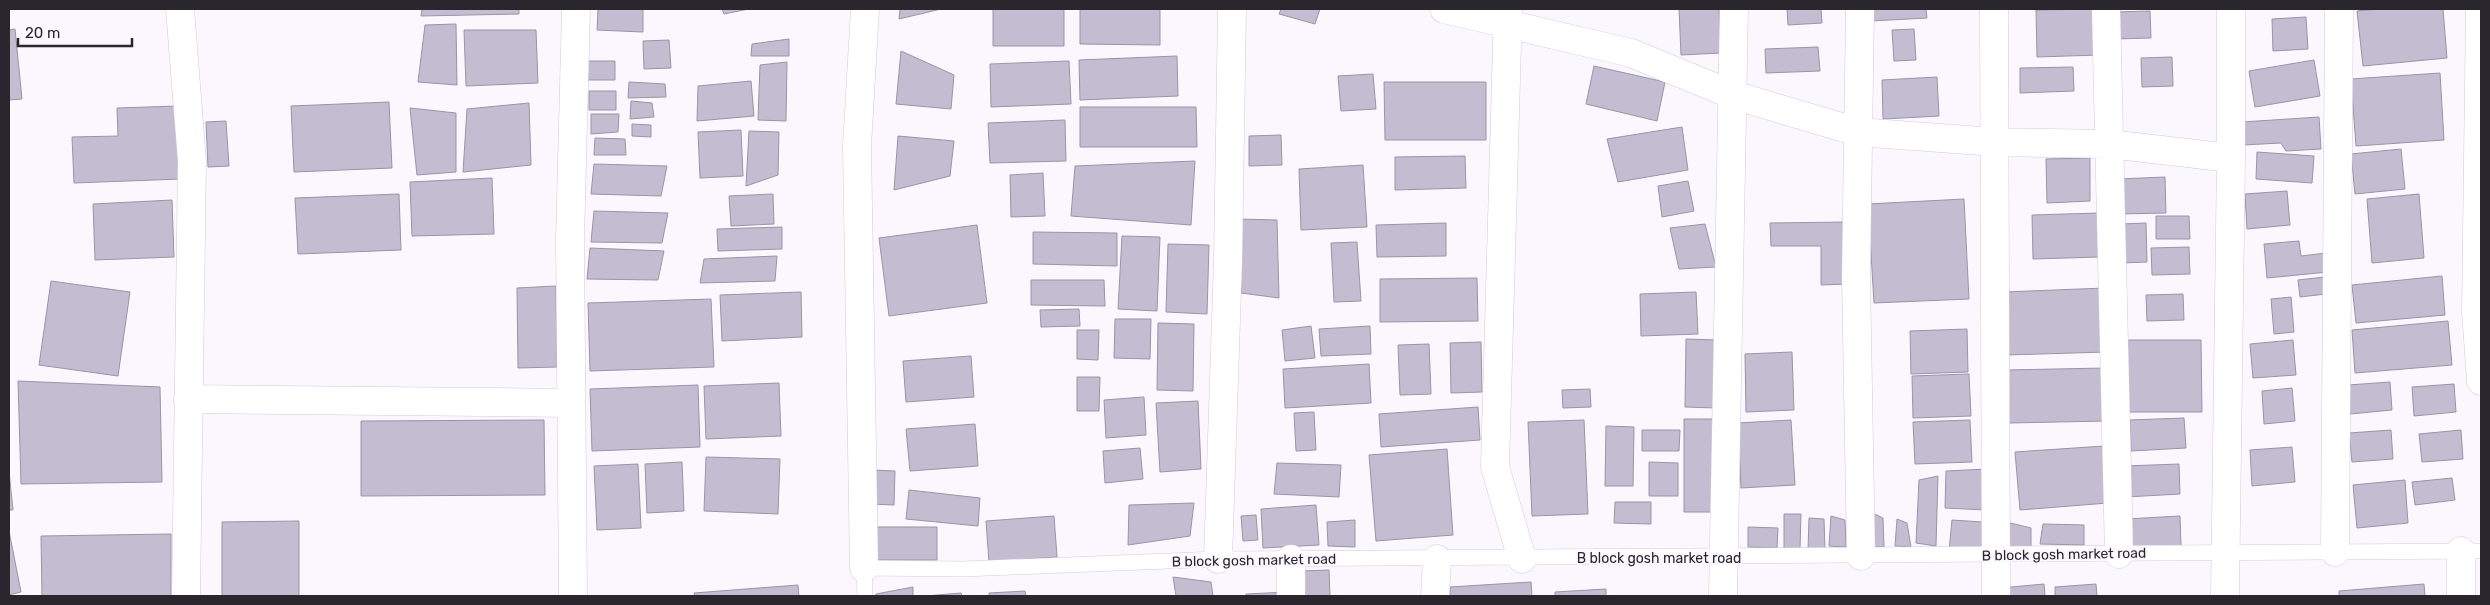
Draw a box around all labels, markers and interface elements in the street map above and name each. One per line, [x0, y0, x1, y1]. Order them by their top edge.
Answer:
scale bar [18, 15, 131, 47]
text: 20 m [25, 24, 60, 42]
street label: B block gosh market road [1982, 545, 2146, 564]
street label: B block gosh market road [1577, 550, 1741, 567]
street label: B block gosh market road [1172, 551, 1336, 570]

